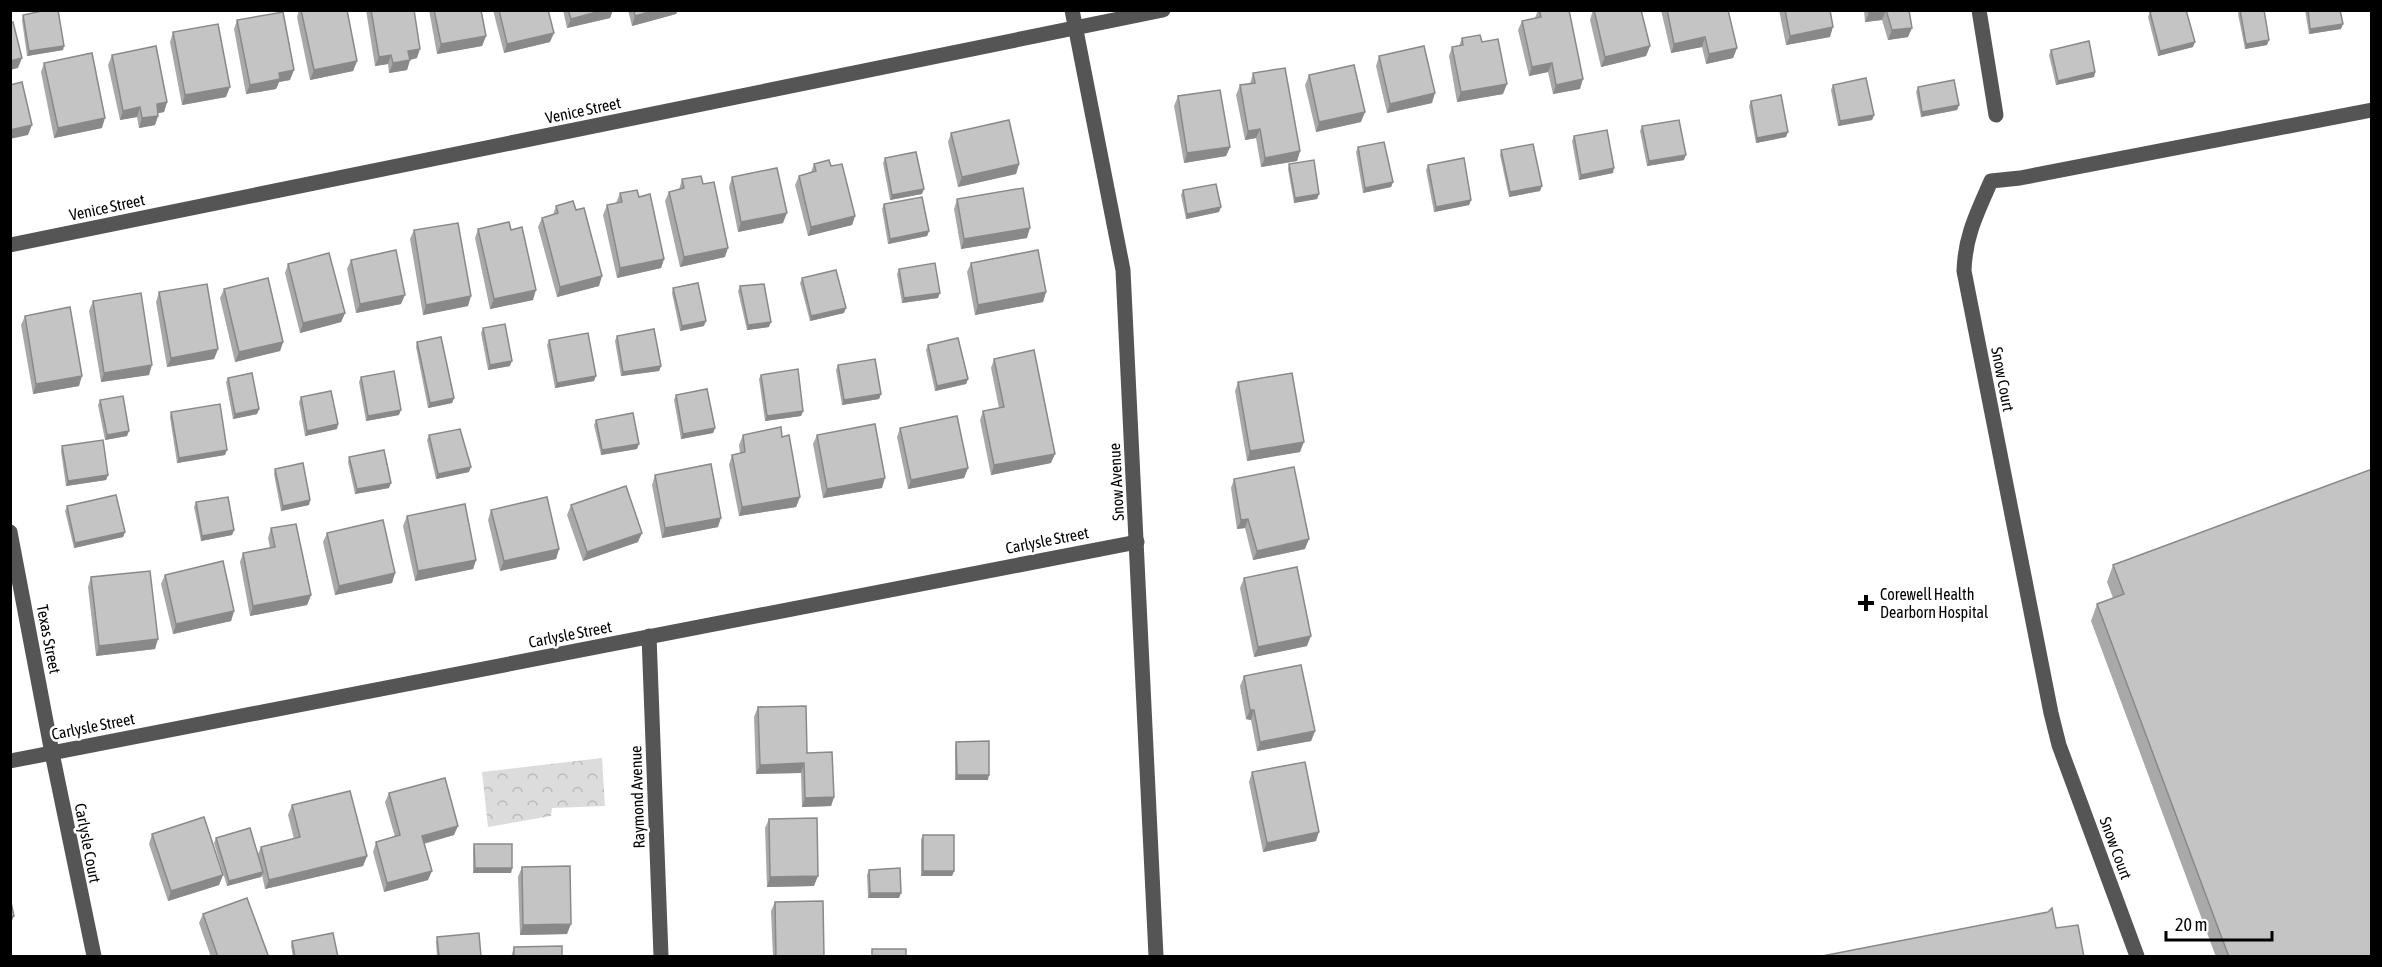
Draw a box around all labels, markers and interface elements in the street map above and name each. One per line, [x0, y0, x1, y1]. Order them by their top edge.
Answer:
street label: Venice Street [544, 93, 623, 127]
street label: Venice Street [68, 190, 147, 224]
street label: Snow Court [1988, 345, 2018, 413]
street label: Snow Avenue [1105, 443, 1127, 521]
street label: Carlysle Street [1004, 523, 1091, 558]
place label: Corewell Health Dearborn Hospital [1880, 585, 1989, 622]
marker: Corewell Health Dearborn Hospital [1857, 594, 1875, 612]
street label: Texas Street [33, 603, 65, 675]
street label: Carlysle Street [527, 617, 614, 652]
street label: Carlysle Street [50, 709, 137, 744]
street label: Raymond Avenue [626, 745, 649, 849]
street label: Carlysle Court [70, 802, 105, 885]
street label: Snow Court [2096, 814, 2136, 882]
scale bar [2166, 904, 2272, 942]
text: 20 m [2175, 914, 2207, 935]

